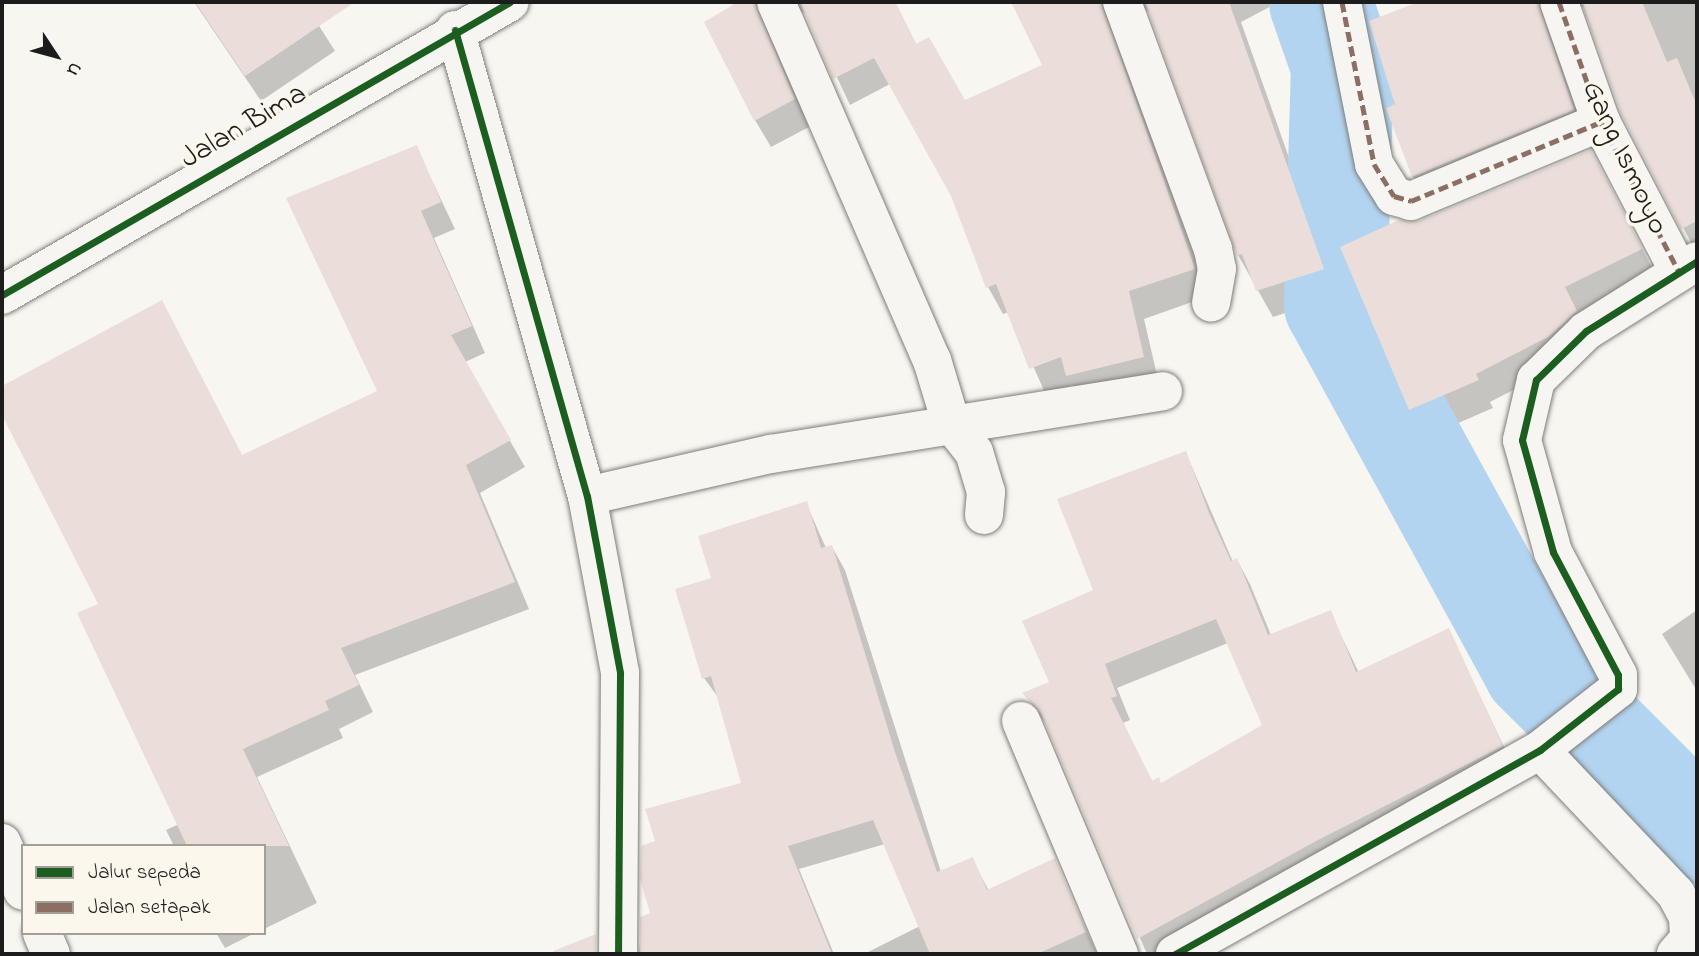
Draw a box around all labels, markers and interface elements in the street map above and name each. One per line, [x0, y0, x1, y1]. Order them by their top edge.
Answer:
north arrow [21, 21, 91, 91]
text: U [59, 56, 88, 81]
street label: Gang Ismoyo [1573, 76, 1675, 240]
street label: Jalan Bima [175, 77, 313, 177]
legend [21, 844, 266, 935]
text: Jalur sepeda [88, 858, 201, 888]
text: Jalan setapak [88, 893, 211, 923]

